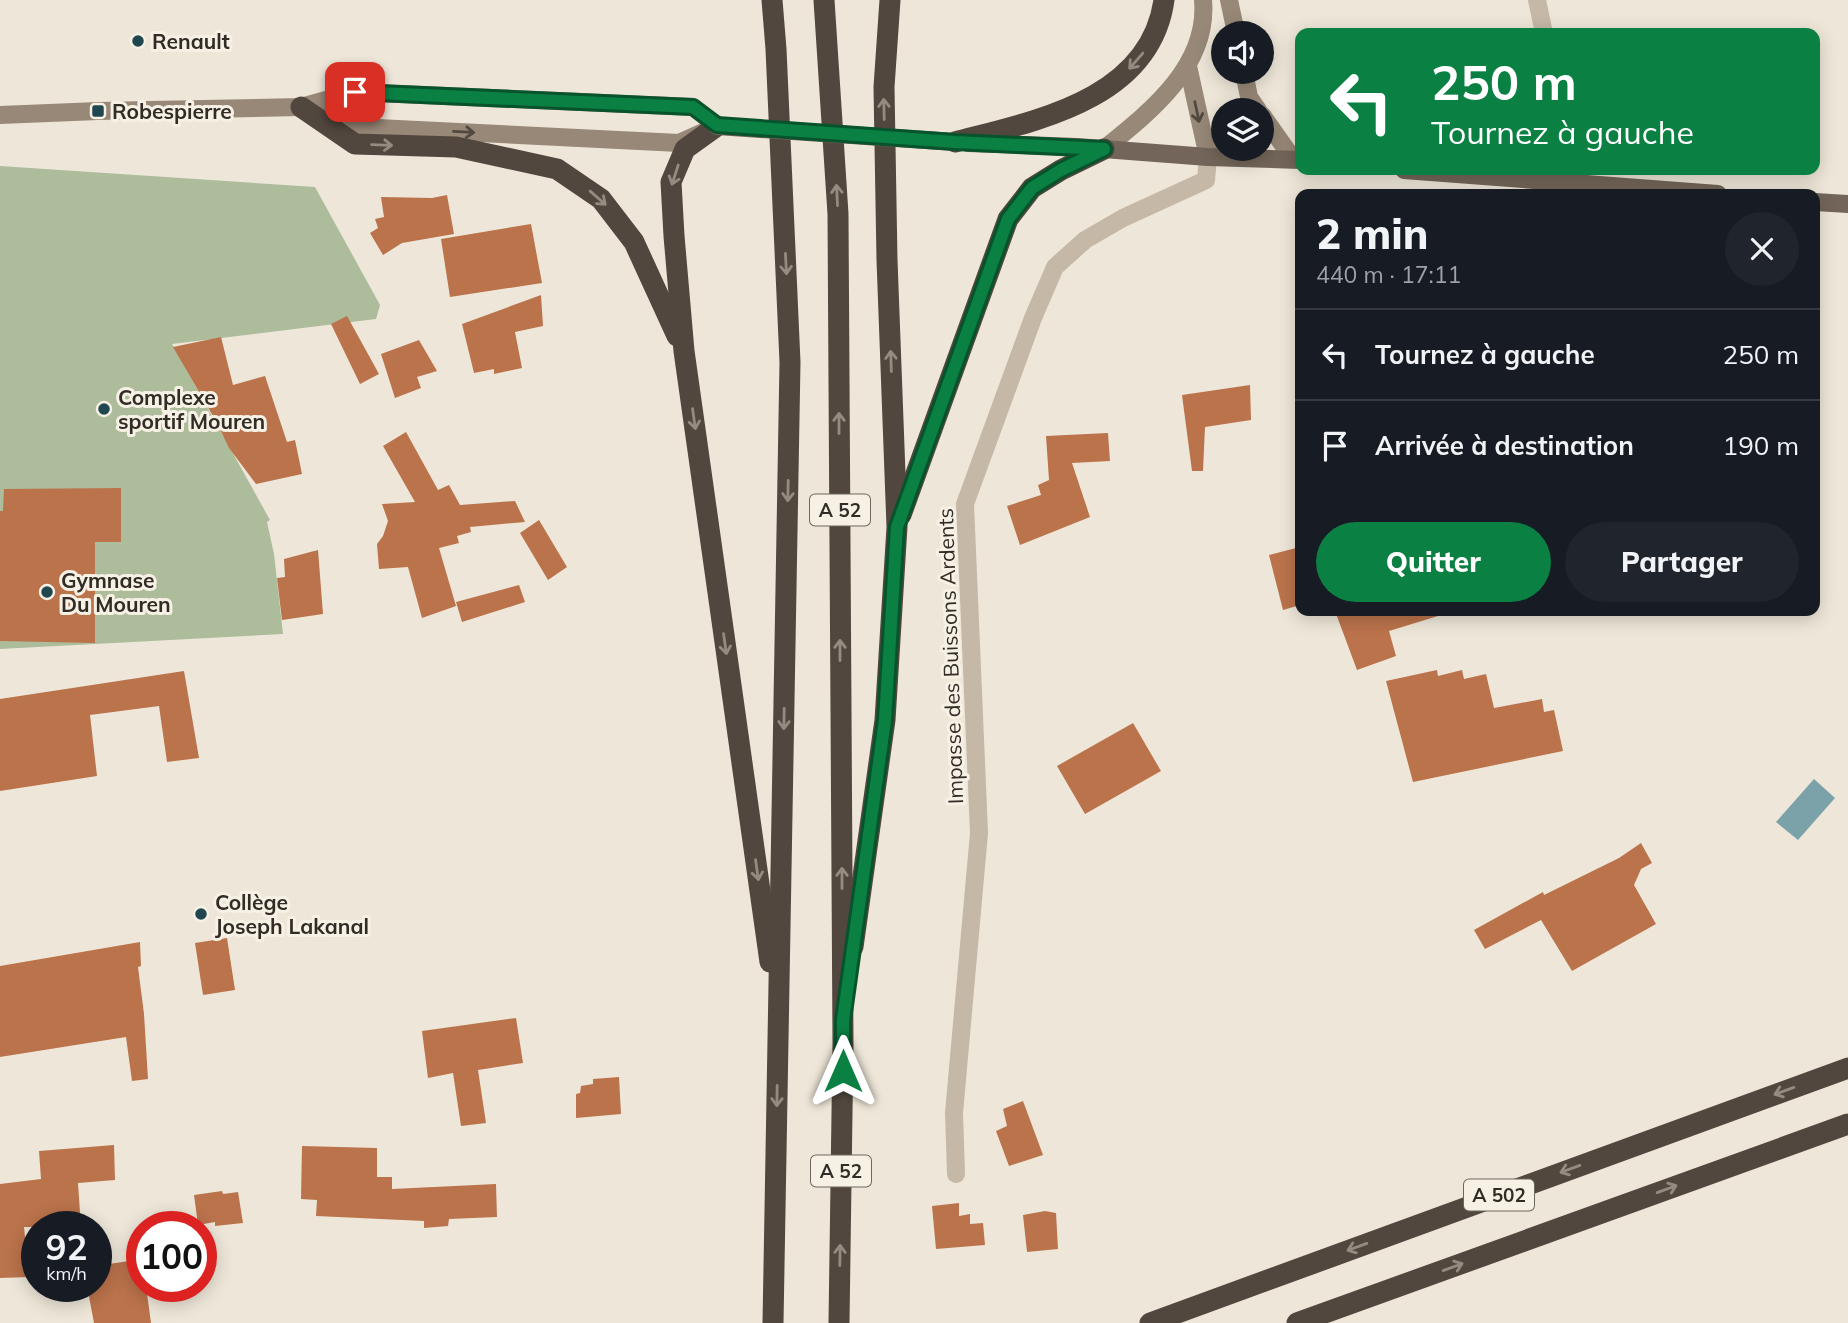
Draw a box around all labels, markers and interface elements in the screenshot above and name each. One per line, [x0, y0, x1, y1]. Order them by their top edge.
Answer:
map controls [1211, 21, 1274, 161]
button: sound [1211, 21, 1274, 84]
place label: Renault [152, 28, 230, 54]
marker: Renault [130, 33, 146, 49]
text: 250 m [1431, 51, 1577, 112]
one-way arrow [1128, 52, 1144, 70]
icon: left [1316, 56, 1407, 147]
pin [325, 62, 385, 122]
icon: arrive [336, 73, 374, 111]
place label: Robespierre [112, 98, 232, 124]
one-way arrow [878, 98, 891, 121]
button: layers [1211, 98, 1274, 161]
one-way arrow [1191, 100, 1204, 123]
marker: Robespierre [90, 103, 106, 119]
text: Tournez à gauche [1431, 112, 1694, 152]
one-way arrow [452, 125, 475, 138]
one-way arrow [371, 138, 394, 151]
one-way arrow [667, 164, 680, 186]
one-way arrow [830, 184, 843, 207]
one-way arrow [589, 190, 607, 206]
text: 2 min [1316, 207, 1429, 260]
button: close [1725, 212, 1799, 286]
one-way arrow [779, 252, 792, 275]
text: 440 m · 17:11 [1316, 260, 1461, 289]
icon: left [1316, 336, 1354, 374]
text: Tournez à gauche [1375, 338, 1595, 371]
text: 250 m [1723, 338, 1799, 371]
one-way arrow [884, 350, 898, 373]
place label: Complexe sportif Mouren [118, 384, 265, 434]
marker: Complexe sportif Mouren [96, 401, 112, 417]
one-way arrow [687, 407, 700, 430]
one-way arrow [832, 412, 846, 435]
icon: arrive [1316, 427, 1354, 465]
text: Arrivée à destination [1375, 429, 1634, 462]
text: 190 m [1723, 429, 1799, 462]
one-way arrow [781, 480, 795, 503]
road number: A 52 [810, 495, 870, 526]
street label: Impasse des Buissons Ardents [932, 508, 968, 804]
button: Quitter [1316, 522, 1551, 602]
button: Partager [1565, 522, 1799, 602]
place label: Gymnase Du Mouren [61, 567, 171, 617]
marker: Gymnase Du Mouren [39, 584, 55, 600]
one-way arrow [719, 632, 732, 655]
one-way arrow [834, 639, 847, 662]
one-way arrow [777, 707, 791, 730]
one-way arrow [750, 858, 763, 881]
one-way arrow [835, 867, 849, 890]
place label: Collège Joseph Lakanal [215, 889, 369, 939]
marker: Collège Joseph Lakanal [193, 906, 209, 922]
position arrow [806, 1034, 880, 1108]
one-way arrow [771, 1084, 784, 1107]
one-way arrow [1773, 1086, 1795, 1098]
road number: A 52 [811, 1156, 871, 1186]
one-way arrow [1560, 1164, 1582, 1176]
road number: A 502 [1464, 1180, 1534, 1210]
one-way arrow [1656, 1182, 1678, 1195]
speed limit sign: 100 [126, 1211, 217, 1302]
text: 92 [45, 1225, 88, 1269]
one-way arrow [1346, 1242, 1368, 1255]
one-way arrow [833, 1244, 847, 1267]
one-way arrow [1442, 1259, 1464, 1272]
text: km/h [46, 1262, 87, 1285]

